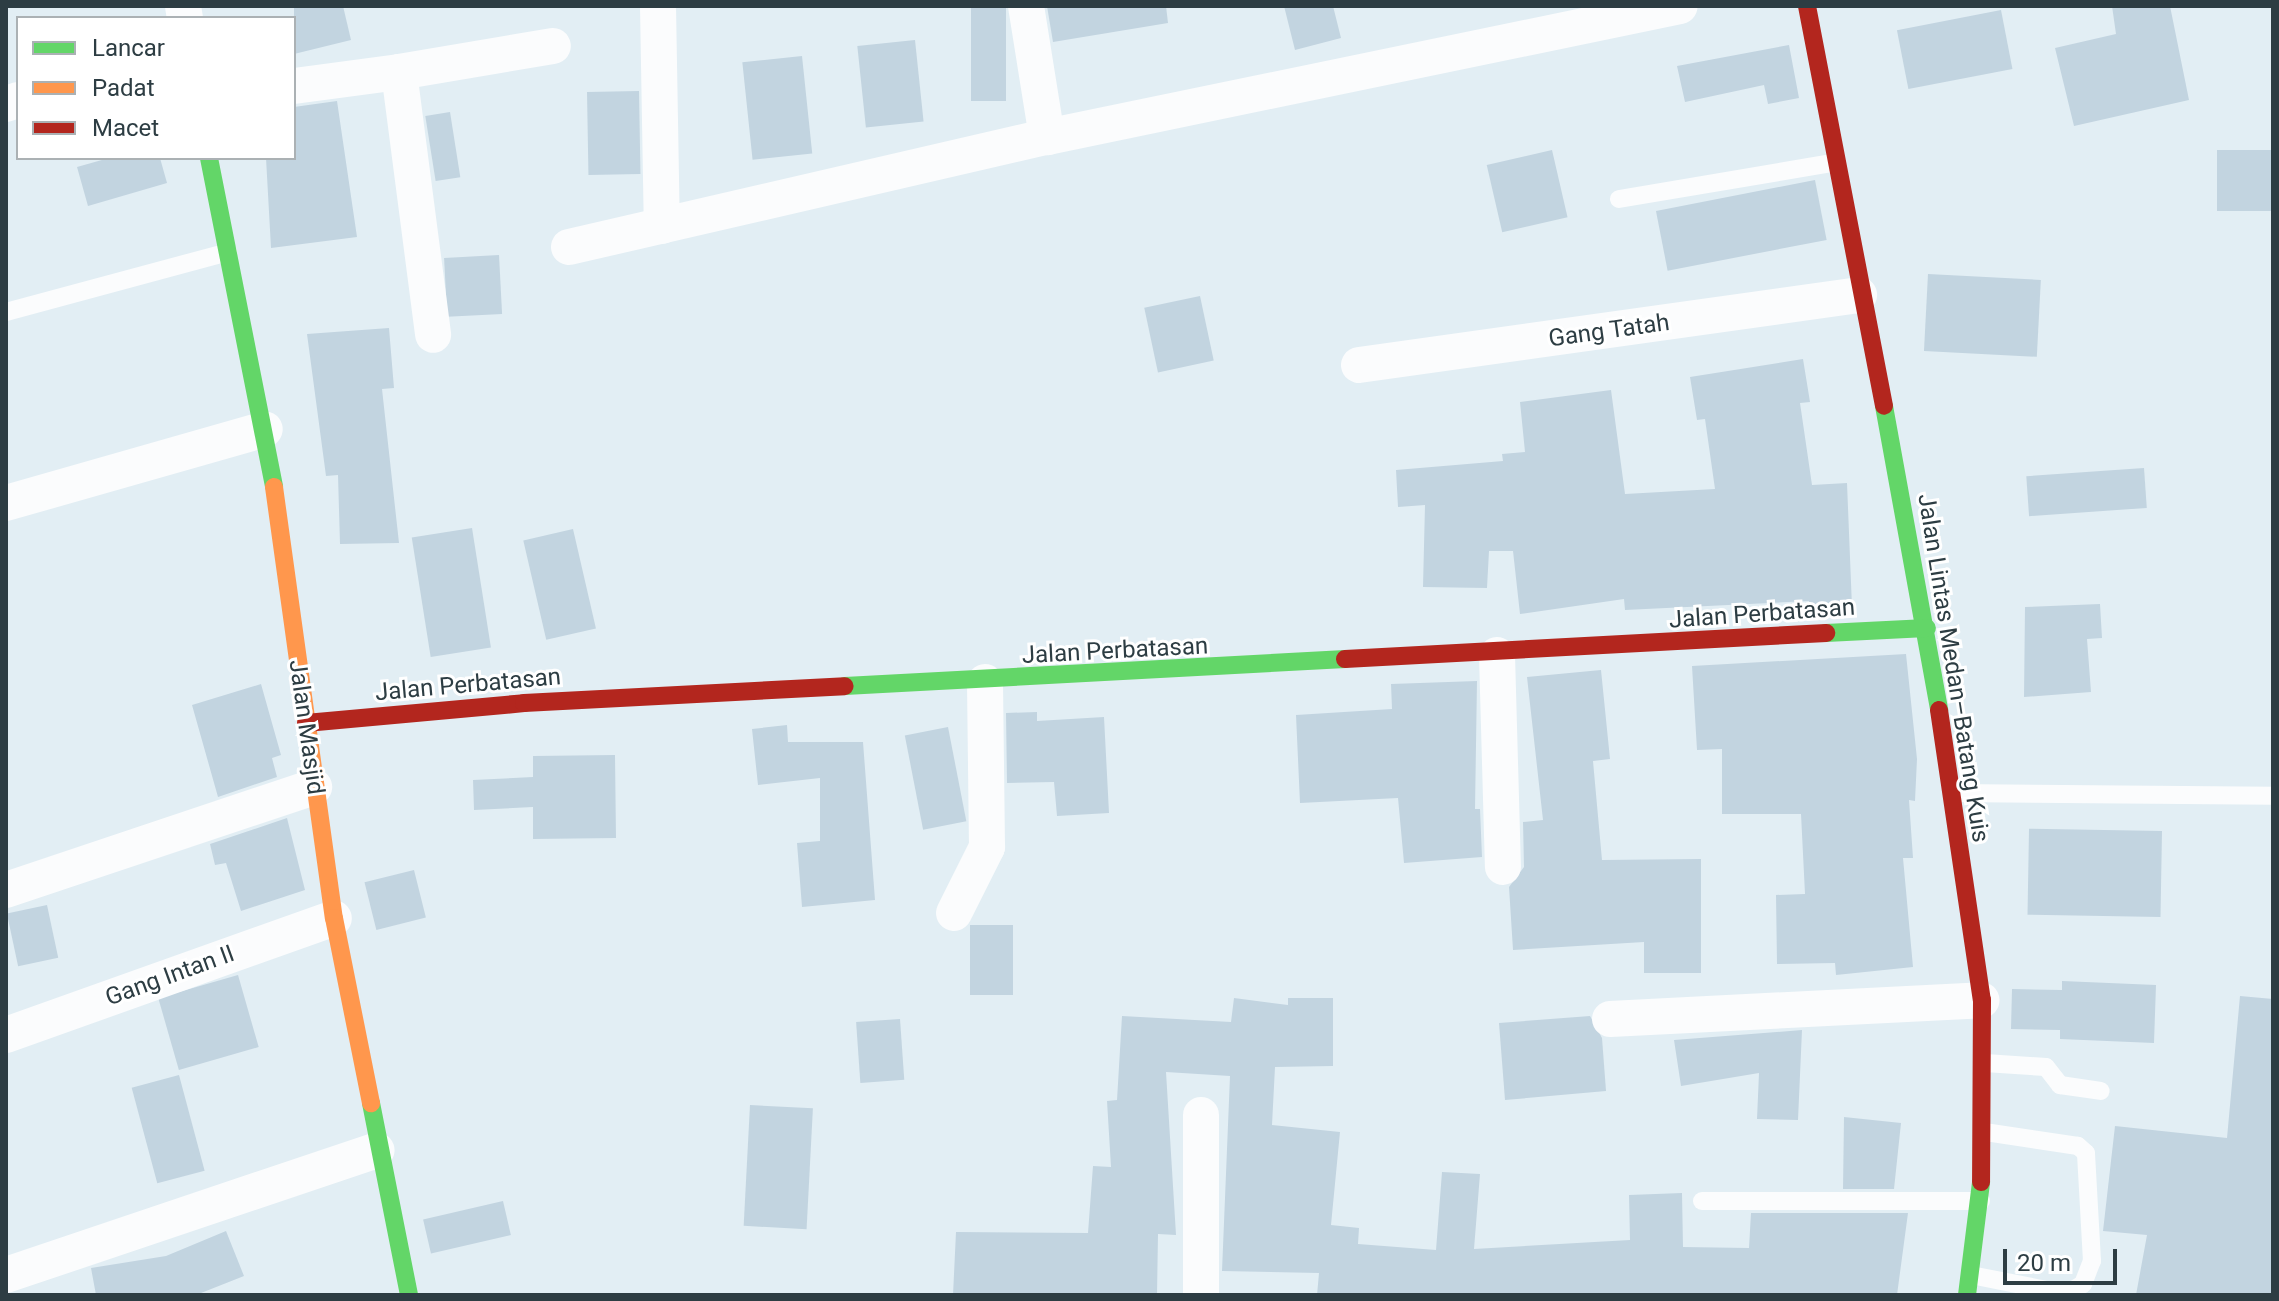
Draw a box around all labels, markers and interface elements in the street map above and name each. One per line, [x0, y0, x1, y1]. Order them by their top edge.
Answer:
legend [16, 16, 296, 160]
text: Lancar [92, 34, 165, 62]
text: Padat [92, 74, 155, 102]
text: Macet [92, 114, 159, 142]
street label: Gang Tatah [1546, 308, 1672, 354]
street label: Jalan Lintas Medan–Batang Kuis [1911, 492, 1995, 844]
street label: Jalan Perbatasan [1668, 593, 1856, 635]
street label: Jalan Perbatasan [1021, 632, 1209, 670]
street label: Jalan Masjid [282, 658, 330, 796]
street label: Jalan Perbatasan [374, 663, 562, 707]
street label: Gang Intan II [102, 939, 238, 1013]
scale bar [2007, 1233, 2121, 1283]
text: 20 m [2017, 1249, 2071, 1277]

